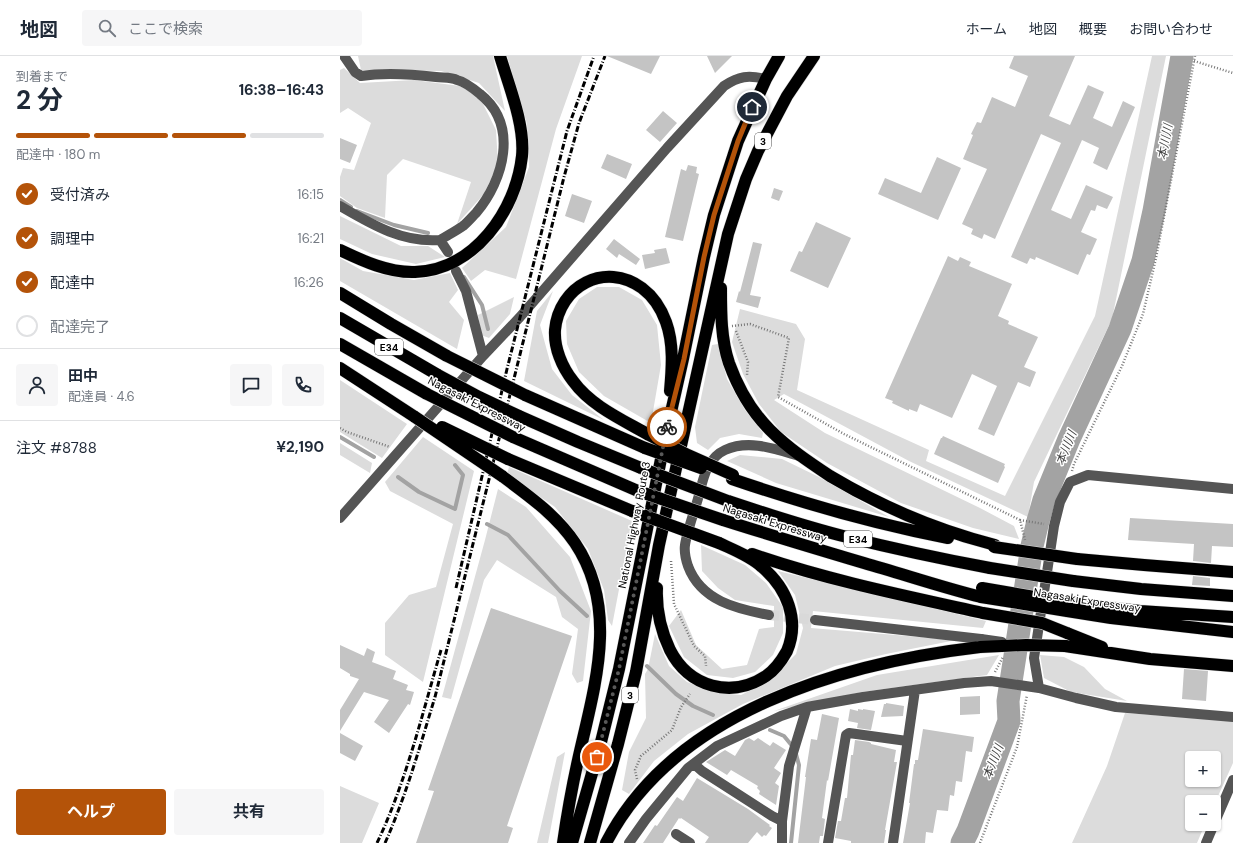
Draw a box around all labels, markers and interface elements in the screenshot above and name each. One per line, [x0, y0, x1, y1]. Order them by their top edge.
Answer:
search box [82, 10, 362, 46]
text: 地図 [20, 17, 58, 42]
icon: search [96, 17, 118, 39]
text: ここで検索 [128, 19, 203, 39]
text: ホーム [965, 20, 1007, 38]
text: 地図 [1029, 20, 1057, 38]
text: 概要 [1079, 20, 1107, 38]
text: お問い合わせ [1129, 20, 1213, 38]
text: 到着まで [16, 68, 68, 85]
text: 16:38–16:43 [239, 80, 324, 100]
text: 2 分 [16, 83, 63, 117]
pin [735, 90, 769, 124]
icon: home [741, 96, 763, 118]
water label: 本川川 [1154, 121, 1177, 161]
road number: 3 [755, 133, 771, 149]
text: 配達中 · 180 m [16, 146, 100, 163]
icon: check [16, 183, 38, 205]
text: 受付済み [50, 185, 110, 205]
text: 16:15 [297, 186, 324, 203]
icon: check [16, 227, 38, 249]
text: 調理中 [50, 229, 95, 249]
text: 16:21 [298, 230, 324, 247]
icon: check [16, 271, 38, 293]
text: 配達中 [50, 273, 95, 293]
text: 16:26 [294, 274, 324, 291]
text: 配達完了 [50, 317, 110, 337]
road number: E34 [375, 339, 403, 355]
button: person [16, 364, 58, 406]
button: chat [230, 364, 272, 406]
button: phone [282, 364, 324, 406]
text: 田中 [68, 366, 98, 386]
street label: Nagasaki Expressway [426, 373, 528, 435]
text: 配達員 · 4.6 [68, 388, 135, 405]
courier [647, 407, 687, 447]
icon: bike [656, 416, 678, 438]
water label: 本川川 [1052, 426, 1081, 468]
text: ¥2,190 [276, 437, 324, 457]
text: 注文 #8788 [16, 438, 97, 458]
street label: National Highway Route 3 [615, 460, 653, 590]
street label: Nagasaki Expressway [721, 501, 829, 545]
road number: E34 [844, 531, 872, 547]
street label: Nagasaki Expressway [1033, 585, 1141, 615]
road number: 3 [622, 687, 638, 703]
pin [580, 740, 614, 774]
water label: 本川川 [979, 740, 1008, 782]
icon: bag [586, 746, 608, 768]
map controls [1185, 751, 1221, 831]
button: + [1185, 751, 1221, 787]
button: ヘルプ [16, 789, 166, 835]
button: 共有 [174, 789, 324, 835]
button: − [1185, 795, 1221, 831]

